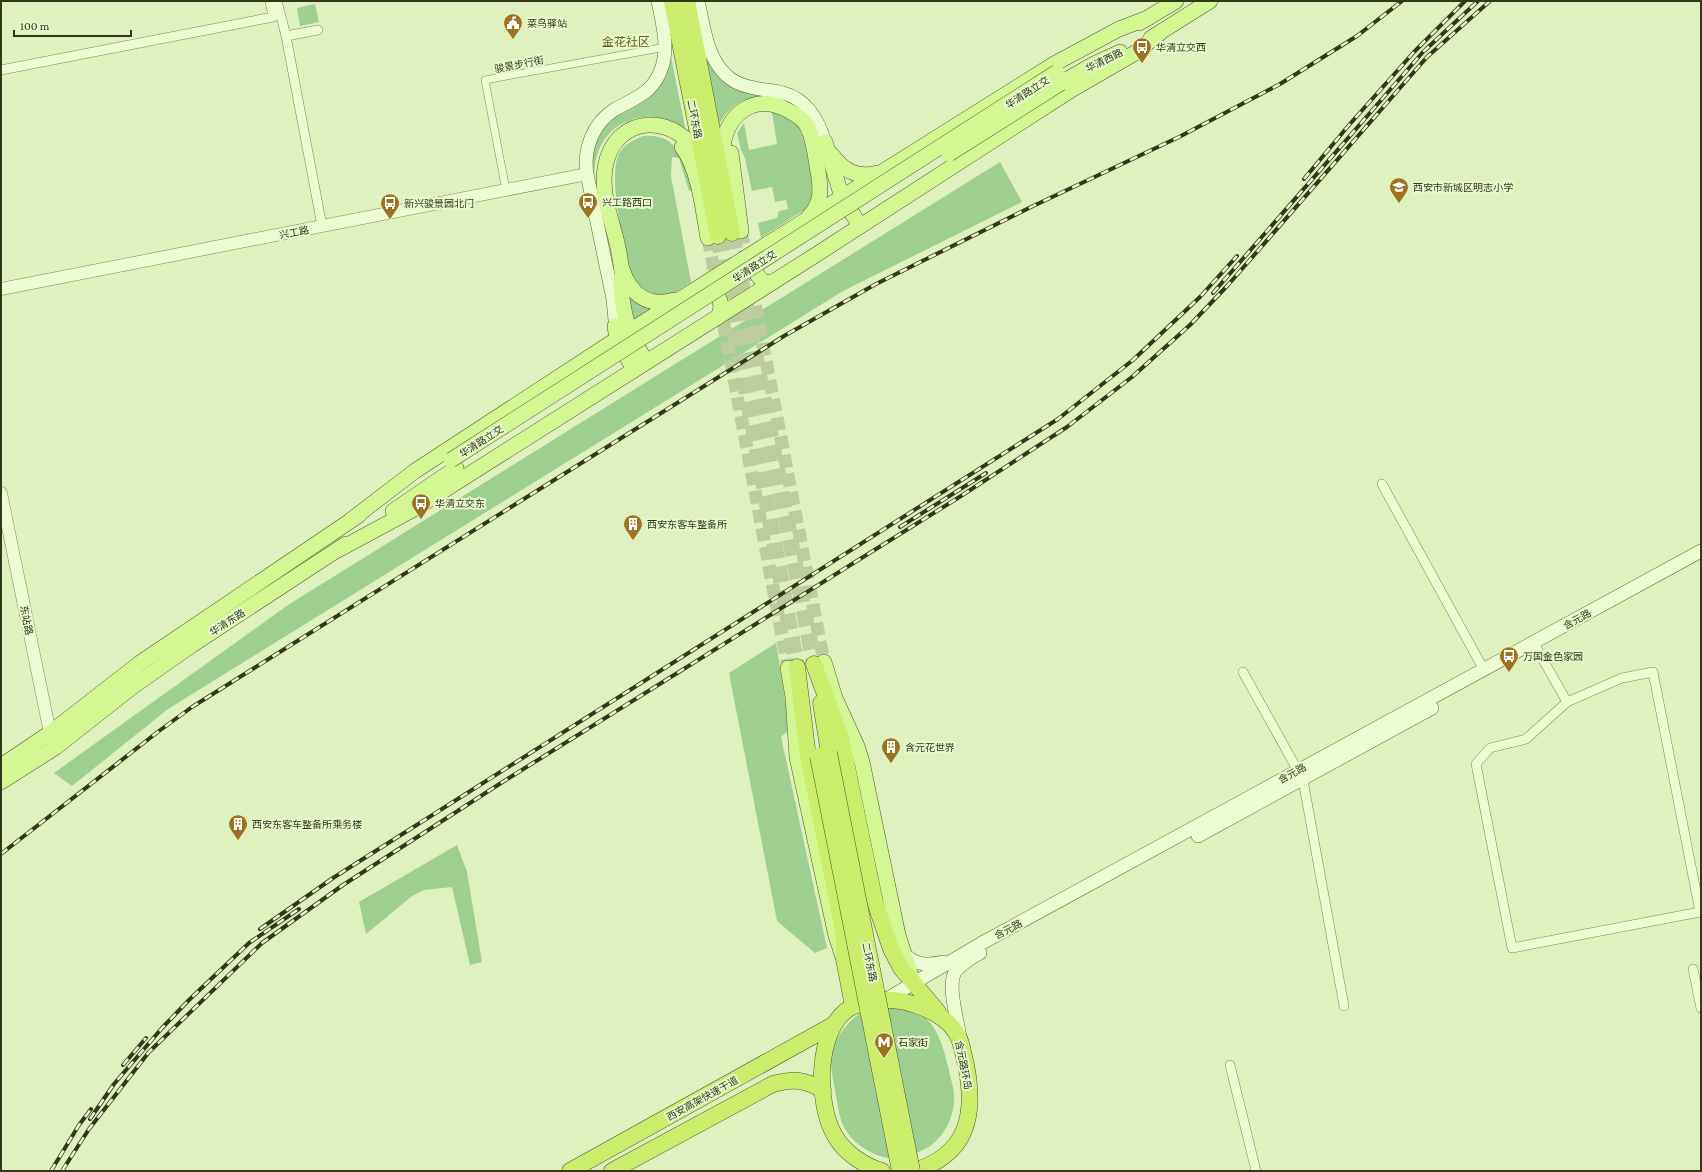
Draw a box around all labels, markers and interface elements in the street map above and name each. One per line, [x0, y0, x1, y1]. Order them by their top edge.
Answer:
scale bar [14, 12, 131, 38]
public building icon: 菜鸟驿站 [502, 12, 524, 40]
place label: 菜鸟驿站 [527, 18, 567, 29]
text: 100 m [20, 19, 50, 33]
district label: 金花社区 [602, 35, 650, 49]
bus stop icon: 华清立交西 [1131, 36, 1153, 64]
place label: 华清立交西 [1156, 42, 1206, 53]
street label: 华清西路 [1084, 47, 1125, 74]
street label: 骏景步行街 [494, 54, 545, 75]
street label: 华清路立交 [1003, 74, 1051, 111]
street label: 二环东路 [685, 98, 704, 140]
school or university icon: 西安市新城区明志小学 [1388, 176, 1410, 204]
place label: 西安市新城区明志小学 [1413, 182, 1513, 193]
bus stop icon: 兴工路西口 [577, 191, 599, 219]
bus stop icon: 新兴骏景园北门 [379, 192, 401, 220]
place label: 兴工路西口 [602, 197, 652, 208]
place label: 新兴骏景园北门 [404, 198, 474, 209]
street label: 兴工路 [278, 224, 310, 241]
street label: 华清路立交 [730, 248, 778, 285]
street label: 华清路立交 [457, 423, 505, 460]
bus stop icon: 华清立交东 [410, 492, 432, 520]
place label: 华清立交东 [435, 498, 485, 509]
building icon: 西安东客车整备所 [622, 513, 644, 541]
place label: 西安东客车整备所 [647, 519, 727, 530]
street label: 东站路 [18, 604, 35, 636]
street label: 华清东路 [208, 607, 247, 638]
street label: 含元路 [1561, 607, 1593, 632]
bus stop icon: 万国金色家园 [1498, 645, 1520, 673]
place label: 万国金色家园 [1523, 651, 1583, 662]
building icon: 含元花世界 [880, 736, 902, 764]
place label: 含元花世界 [905, 742, 955, 753]
street label: 含元路 [1276, 761, 1308, 786]
building icon: 西安东客车整备所乘务楼 [227, 813, 249, 841]
place label: 西安东客车整备所乘务楼 [252, 819, 362, 830]
street label: 含元路 [992, 918, 1024, 941]
street label: 二环东路 [860, 941, 879, 983]
metro station icon: 石家街 [873, 1031, 895, 1059]
place label: 石家街 [898, 1037, 928, 1048]
street label: 含元路环岛 [953, 1040, 974, 1091]
street label: 西安高架快速干道 [665, 1074, 740, 1123]

